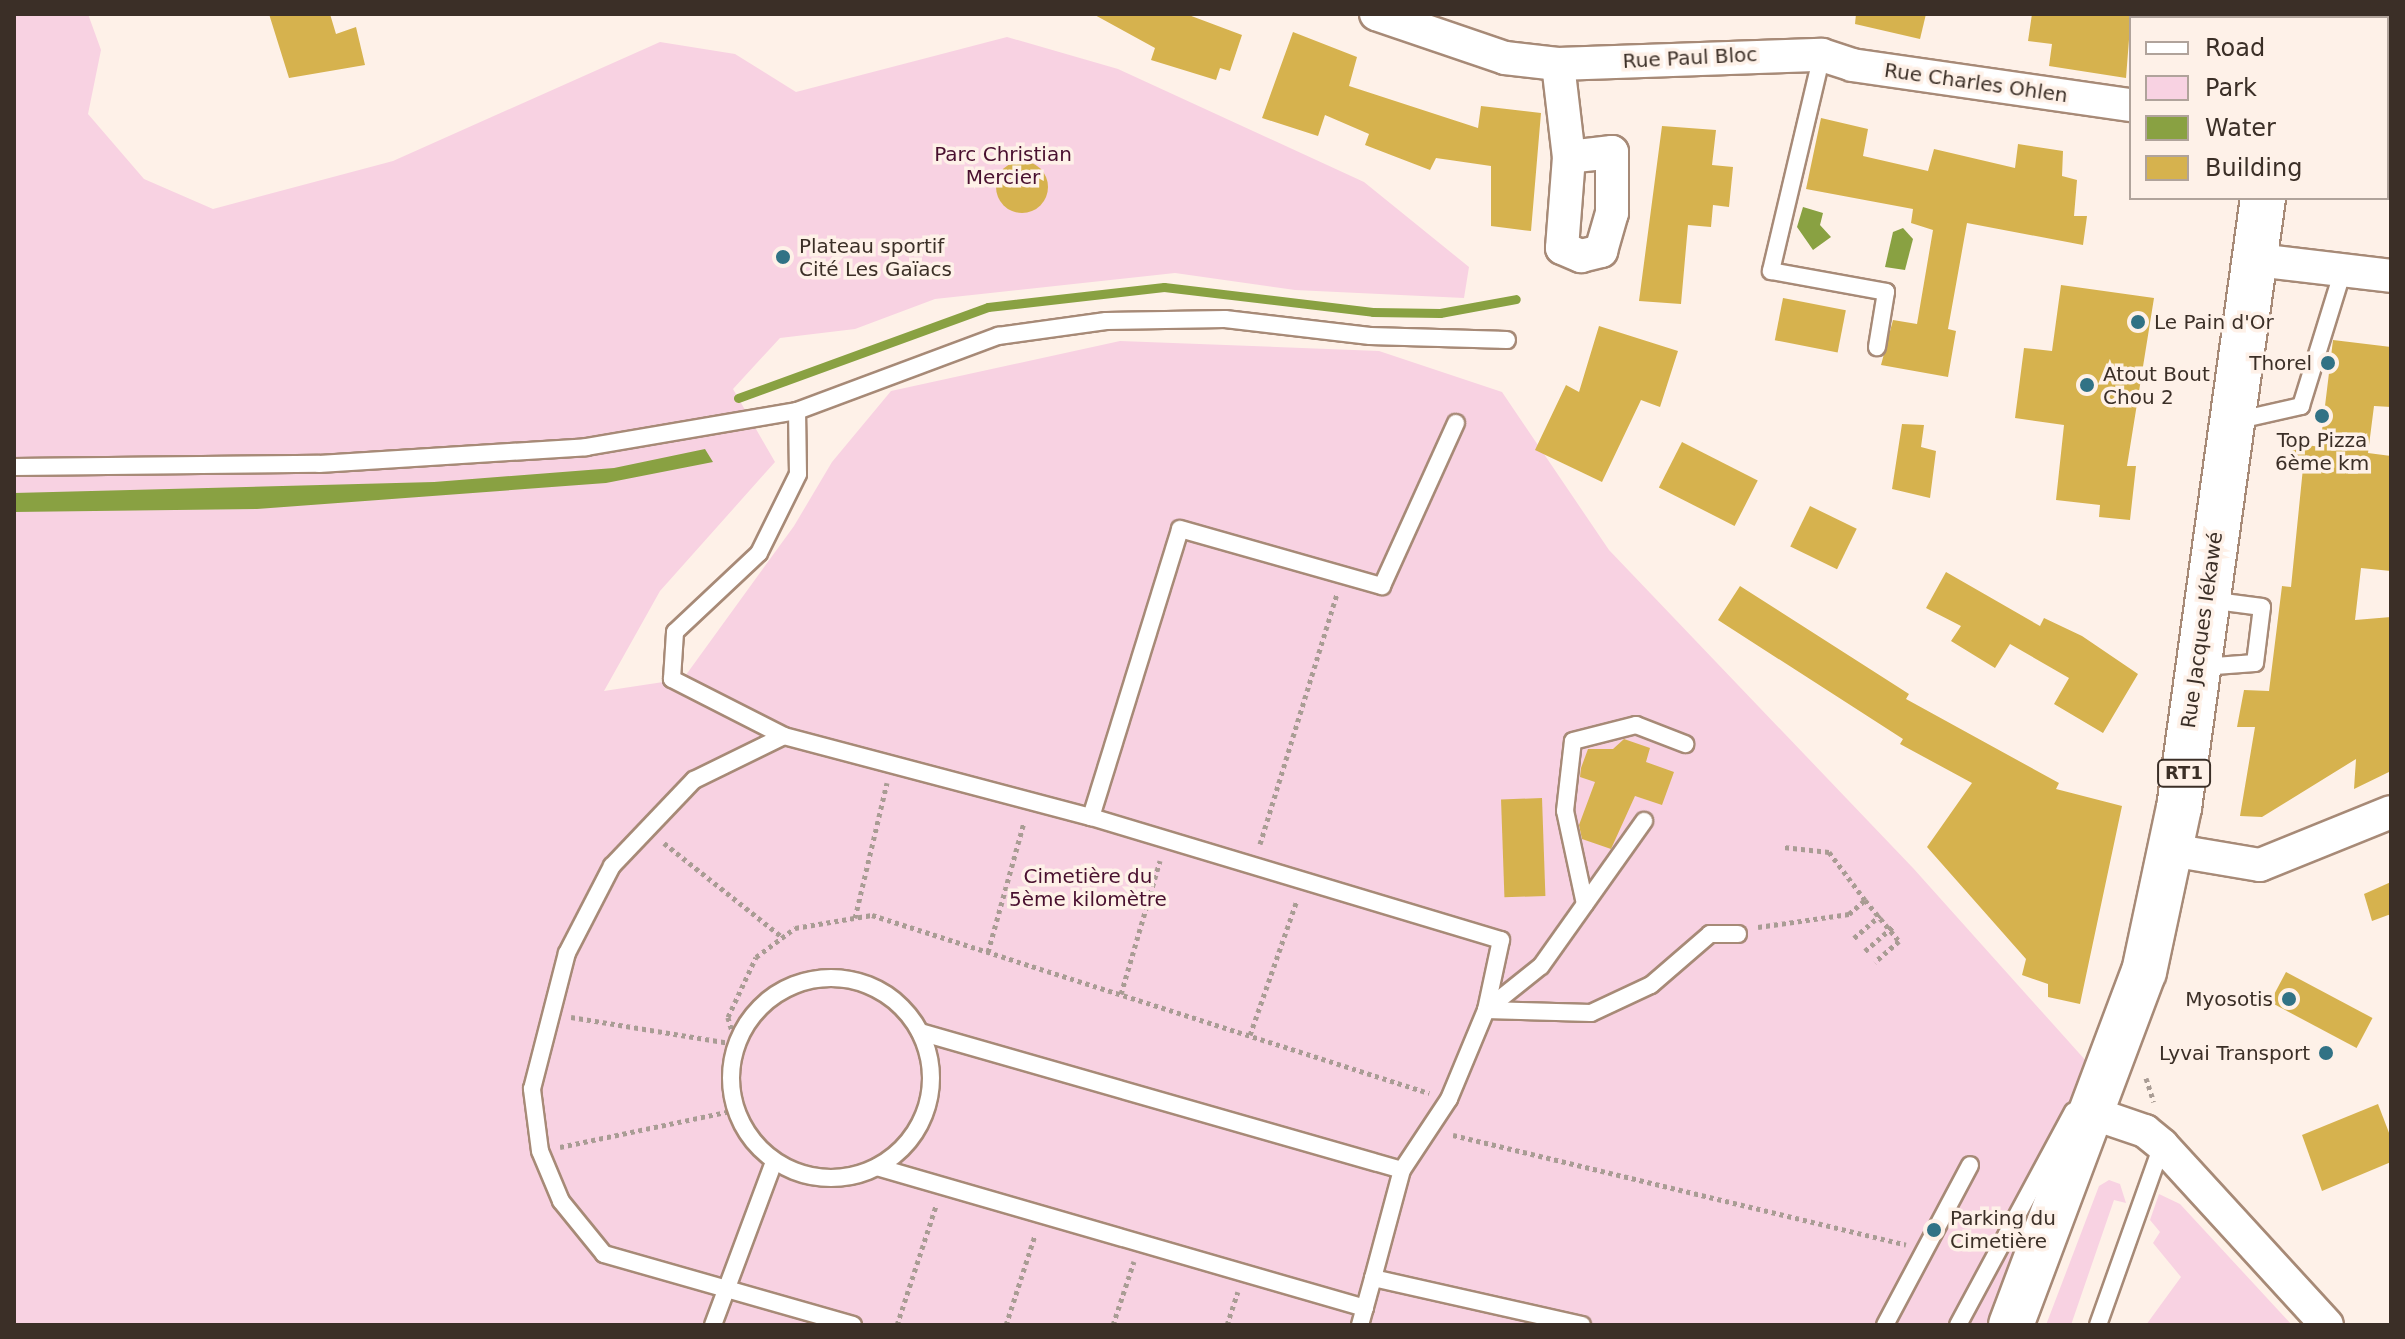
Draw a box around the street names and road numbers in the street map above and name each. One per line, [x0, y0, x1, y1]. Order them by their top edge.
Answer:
street label: Rue Paul Bloc [1622, 42, 1758, 74]
street label: Rue Charles Ohlen [1883, 58, 2069, 108]
street label: Rue Jacques Iékawé [2176, 530, 2228, 730]
road number: RT1 [2156, 759, 2212, 787]

